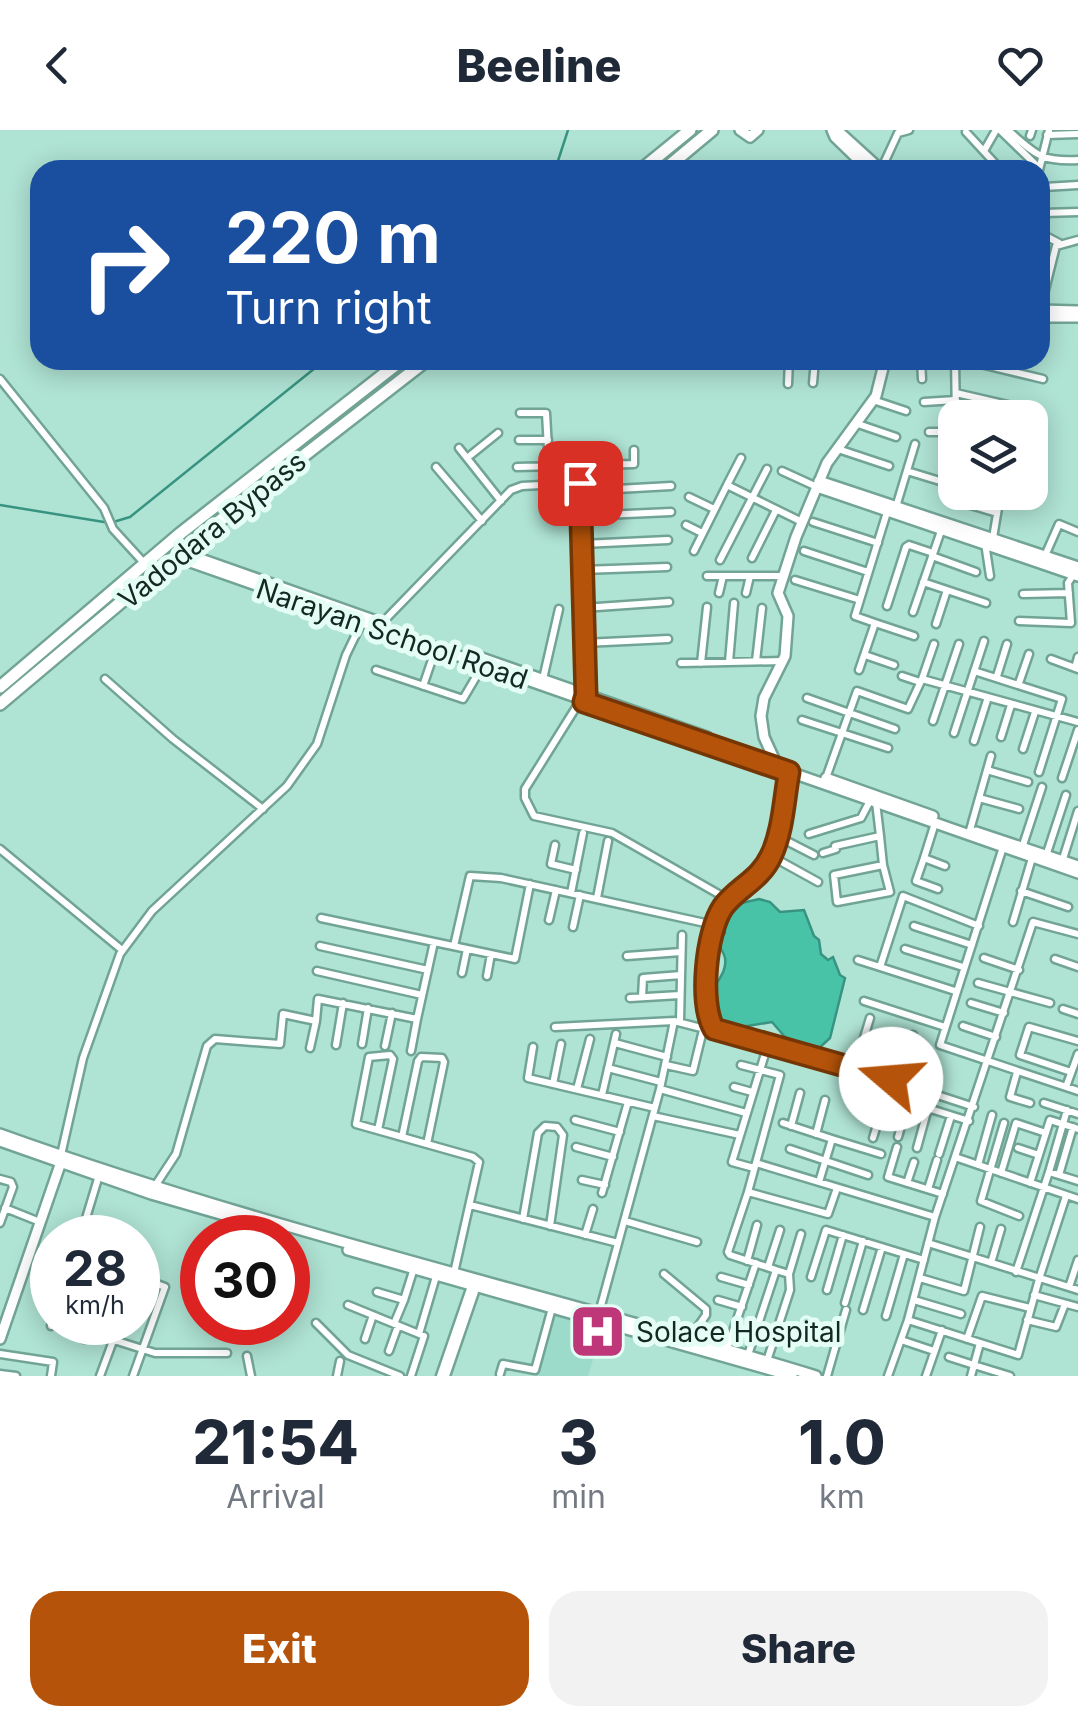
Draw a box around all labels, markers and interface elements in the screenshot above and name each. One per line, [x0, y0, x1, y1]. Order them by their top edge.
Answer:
icon: back [30, 38, 85, 93]
text: Beeline [456, 38, 622, 93]
icon: heart [993, 38, 1048, 93]
text: 220 m [225, 195, 441, 280]
icon: right [60, 200, 190, 330]
text: Turn right [225, 280, 432, 335]
map controls [938, 400, 1048, 510]
button: layers [938, 400, 1048, 510]
pin [538, 441, 623, 526]
street label: Vadodara Bypass [111, 444, 313, 616]
icon: arrive [553, 456, 608, 511]
street label: Narayan School Road [252, 572, 532, 696]
position arrow [839, 1027, 943, 1131]
speed limit sign: 30 [180, 1215, 310, 1345]
text: 28 [63, 1238, 127, 1298]
text: km/h [65, 1290, 125, 1320]
hospital icon: Solace Hospital [567, 1302, 627, 1362]
place label: Solace Hospital [636, 1315, 842, 1349]
text: 21:54 [192, 1406, 359, 1478]
text: 3 [559, 1406, 598, 1478]
text: 1.0 [798, 1406, 886, 1478]
text: Arrival [226, 1477, 325, 1516]
text: min [551, 1477, 606, 1516]
text: km [819, 1477, 865, 1516]
button: Exit [30, 1591, 529, 1706]
button: Share [549, 1591, 1048, 1706]

